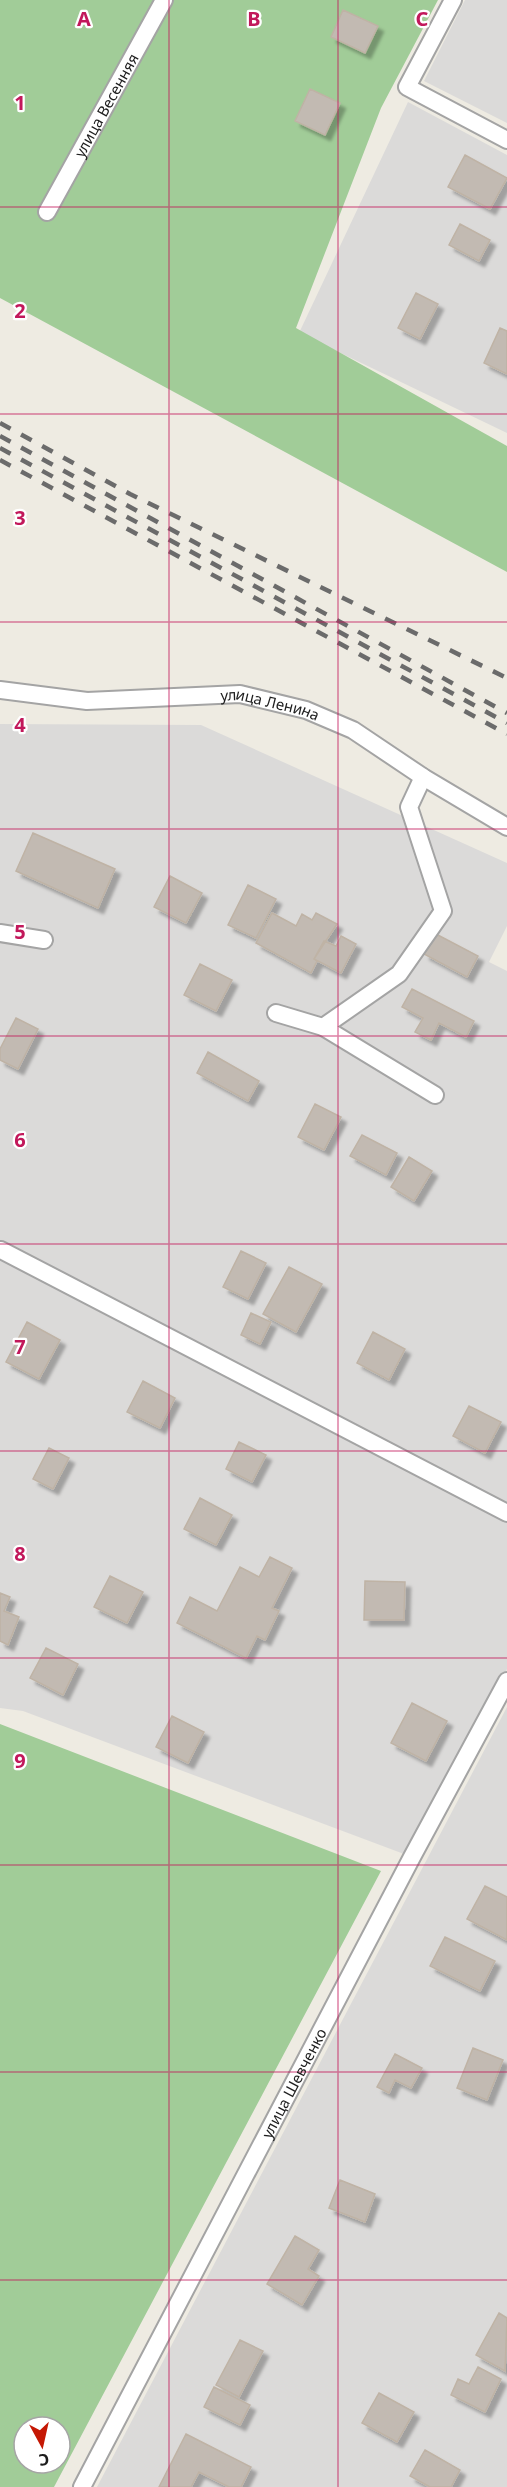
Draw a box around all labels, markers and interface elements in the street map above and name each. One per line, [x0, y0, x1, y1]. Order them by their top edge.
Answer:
text: A [77, 5, 91, 32]
text: B [247, 5, 261, 32]
text: C [416, 5, 429, 32]
street label: улица Весенняя [69, 50, 143, 161]
text: 1 [14, 89, 26, 116]
text: 2 [14, 297, 26, 324]
text: 3 [14, 504, 26, 531]
street label: улица Ленина [220, 683, 323, 725]
text: 4 [14, 711, 26, 738]
text: 5 [14, 918, 26, 945]
text: 6 [14, 1126, 26, 1153]
text: 7 [14, 1333, 26, 1360]
text: 8 [14, 1540, 26, 1567]
text: 9 [14, 1747, 26, 1774]
street label: улица Шевченко [257, 2024, 331, 2142]
north arrow [12, 2415, 72, 2475]
text: С [37, 2448, 51, 2471]

